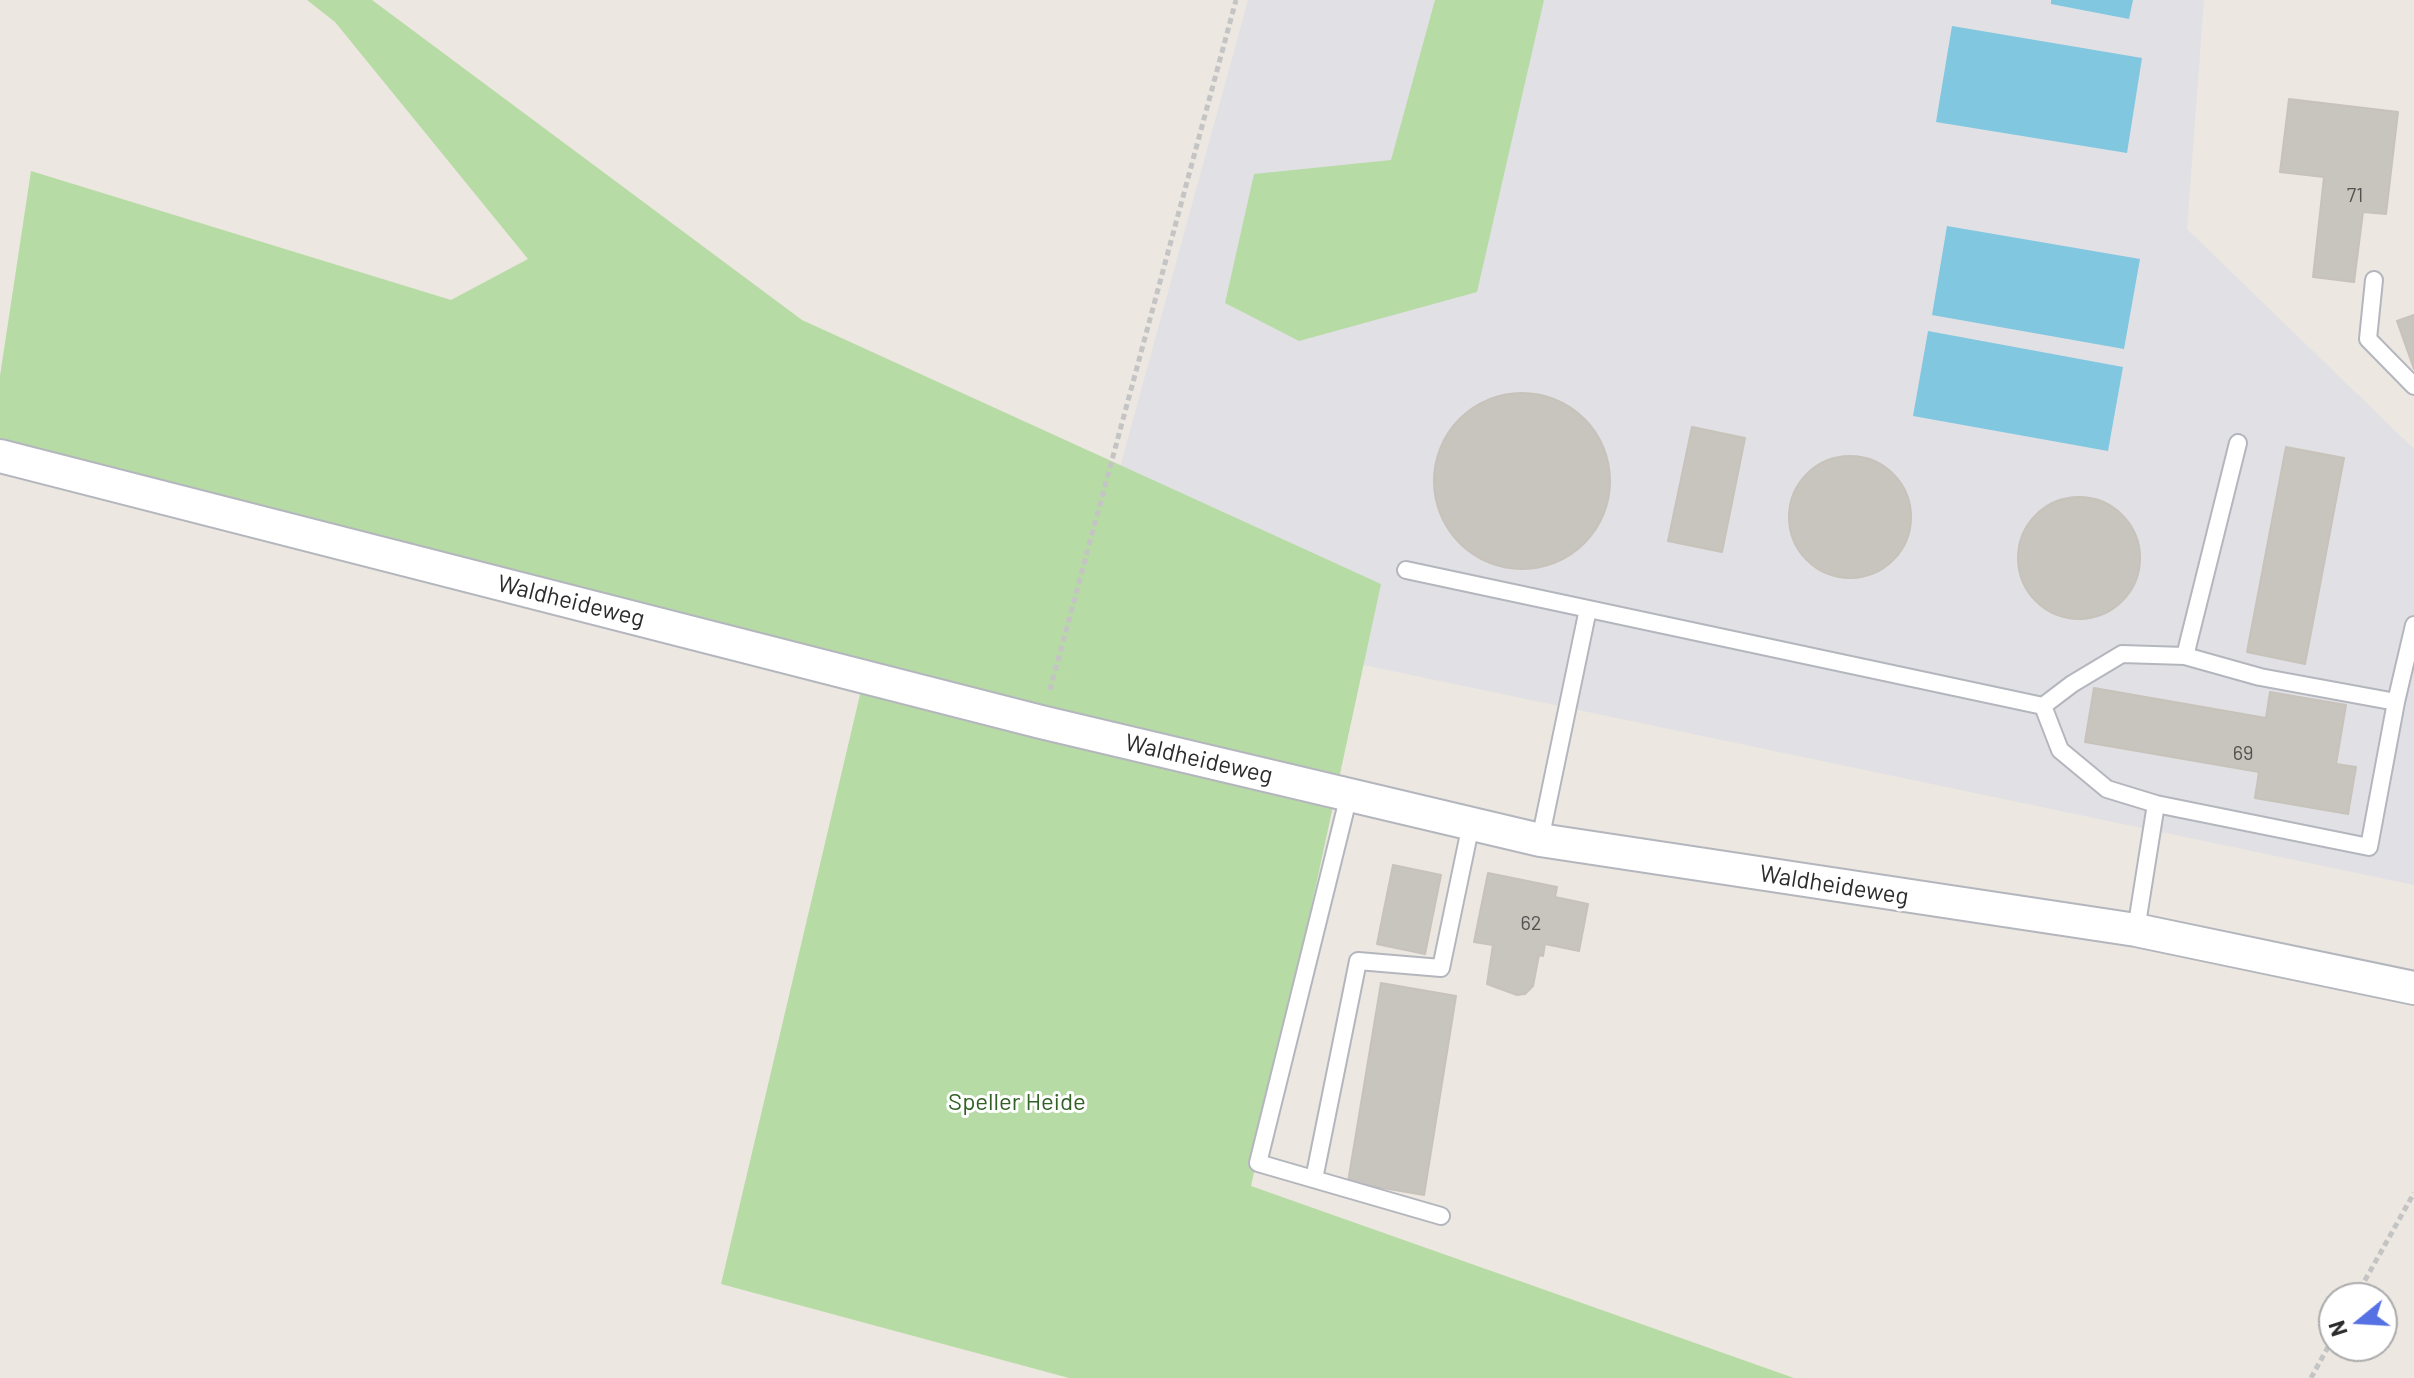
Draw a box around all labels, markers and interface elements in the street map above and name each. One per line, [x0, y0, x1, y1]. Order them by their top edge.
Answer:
house number: 71 [2347, 183, 2363, 207]
street label: Waldheideweg [494, 569, 648, 633]
street label: Waldheideweg [1122, 728, 1276, 790]
house number: 69 [2233, 741, 2253, 765]
street label: Waldheideweg [1757, 859, 1911, 911]
house number: 62 [1520, 911, 1542, 935]
park label: Speller Heide [948, 1088, 1086, 1116]
north arrow [2318, 1282, 2398, 1362]
text: N [2322, 1318, 2352, 1340]

